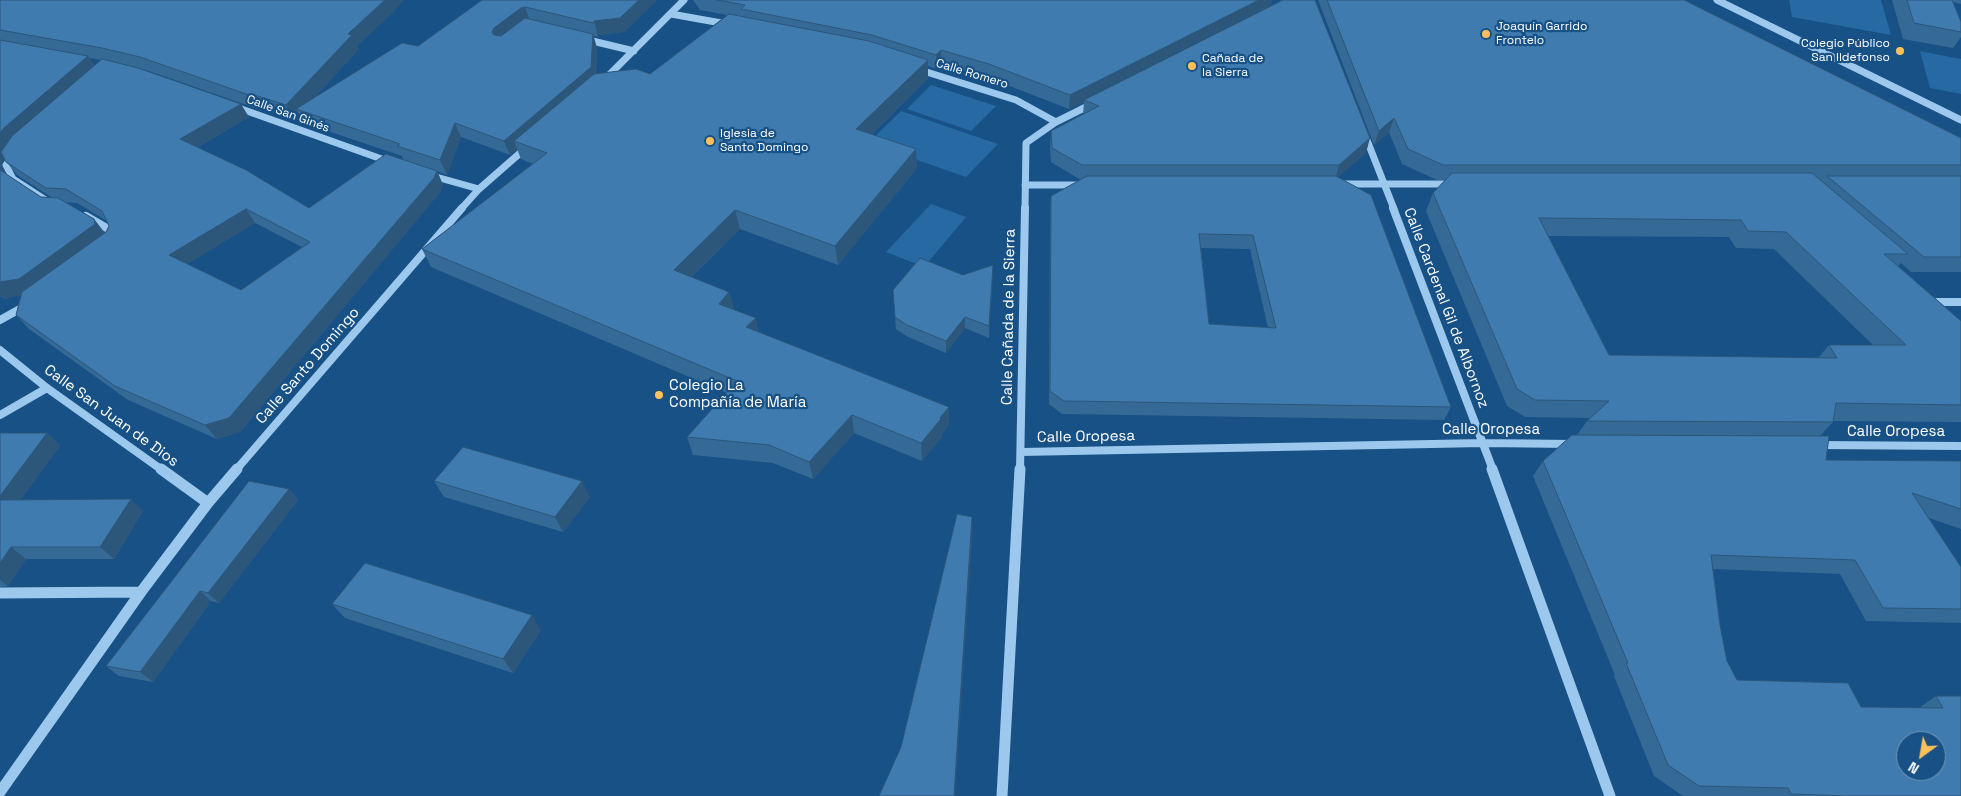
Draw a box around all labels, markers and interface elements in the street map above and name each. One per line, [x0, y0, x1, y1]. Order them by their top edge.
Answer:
place label: Joaquín Garrido Frontelo [1496, 20, 1587, 48]
marker: Joaquín Garrido Frontelo [1480, 28, 1492, 40]
place label: Colegio Público San Ildefonso [1801, 37, 1890, 65]
marker: Colegio Público San Ildefonso [1894, 45, 1906, 57]
place label: Cañada de la Sierra [1202, 52, 1263, 80]
street label: Calle Romero [934, 56, 1010, 92]
marker: Cañada de la Sierra [1186, 60, 1198, 72]
street label: Calle San Ginés [245, 92, 331, 136]
place label: Iglesia de Santo Domingo [720, 127, 808, 155]
marker: Iglesia de Santo Domingo [704, 135, 716, 147]
street label: Calle Cardenal Gil de Albornoz [1399, 205, 1493, 411]
street label: Calle Cañada de la Sierra [998, 229, 1020, 405]
street label: Calle Santo Domingo [252, 304, 364, 428]
street label: Calle San Juan de Dios [40, 361, 182, 471]
place label: Colegio La Compañía de María [669, 377, 806, 412]
marker: Colegio La Compañía de María [653, 389, 665, 401]
street label: Calle Oropesa [1442, 421, 1540, 439]
street label: Calle Oropesa [1847, 423, 1945, 441]
street label: Calle Oropesa [1037, 427, 1135, 447]
north arrow [1896, 731, 1946, 781]
text: N [1905, 758, 1922, 778]

